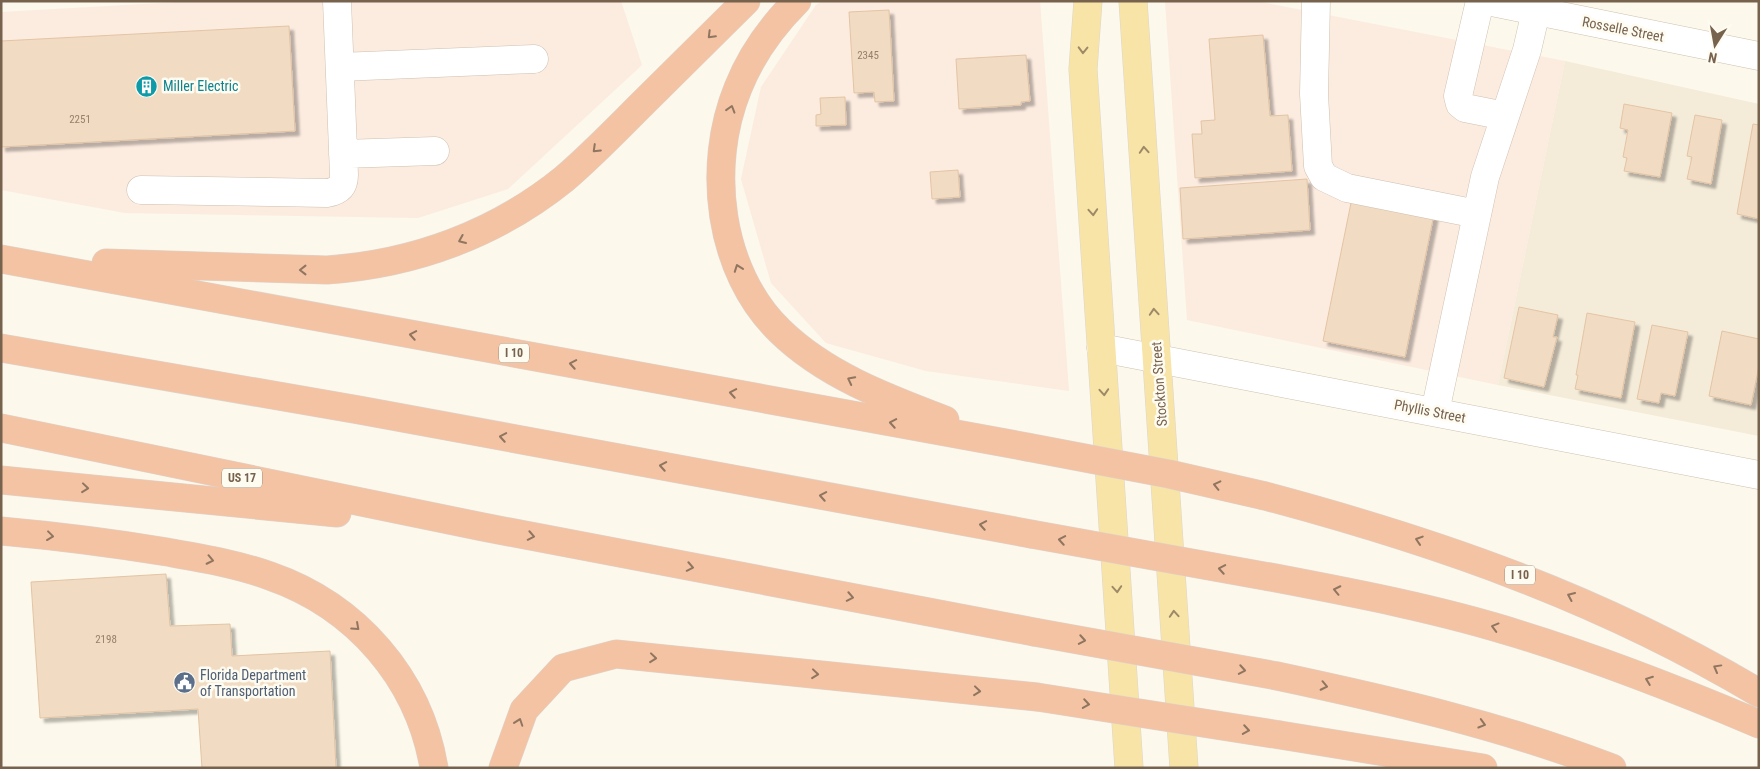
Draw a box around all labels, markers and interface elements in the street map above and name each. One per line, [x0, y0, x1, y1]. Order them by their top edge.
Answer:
street label: Rosselle Street [1581, 13, 1665, 45]
north arrow [1690, 20, 1740, 70]
one-way arrow [708, 30, 717, 39]
one-way arrow [1078, 46, 1089, 54]
house number: 2345 [857, 49, 879, 62]
text: N [1707, 49, 1718, 66]
building icon: Miller Electric [135, 74, 159, 98]
place label: Miller Electric [163, 78, 239, 94]
one-way arrow [725, 105, 735, 113]
house number: 2251 [69, 113, 91, 126]
one-way arrow [592, 144, 601, 153]
one-way arrow [1138, 146, 1149, 154]
one-way arrow [1087, 208, 1098, 216]
one-way arrow [458, 233, 467, 244]
one-way arrow [299, 265, 307, 275]
one-way arrow [734, 265, 744, 273]
one-way arrow [1149, 308, 1160, 316]
one-way arrow [409, 330, 418, 340]
street label: Stockton Street [1148, 341, 1170, 427]
road number: I 10 [499, 343, 529, 362]
one-way arrow [569, 359, 577, 369]
one-way arrow [847, 376, 856, 386]
one-way arrow [1099, 388, 1110, 396]
one-way arrow [728, 389, 737, 399]
street label: Phyllis Street [1393, 396, 1467, 426]
one-way arrow [888, 418, 897, 428]
one-way arrow [499, 432, 508, 442]
one-way arrow [659, 462, 667, 472]
road number: US 17 [222, 468, 262, 488]
one-way arrow [1213, 480, 1222, 491]
one-way arrow [81, 482, 89, 493]
one-way arrow [818, 491, 827, 501]
one-way arrow [978, 520, 987, 531]
one-way arrow [46, 530, 54, 541]
one-way arrow [526, 531, 535, 541]
one-way arrow [1058, 535, 1067, 545]
one-way arrow [1415, 535, 1423, 545]
one-way arrow [206, 555, 215, 565]
one-way arrow [686, 561, 695, 571]
one-way arrow [1218, 564, 1227, 574]
road number: I 10 [1505, 566, 1535, 584]
one-way arrow [1111, 585, 1122, 593]
one-way arrow [1332, 585, 1341, 596]
one-way arrow [846, 591, 854, 601]
one-way arrow [1567, 592, 1576, 603]
one-way arrow [1169, 610, 1180, 618]
one-way arrow [351, 621, 360, 630]
one-way arrow [1491, 623, 1499, 633]
house number: 2198 [95, 633, 117, 646]
one-way arrow [1078, 635, 1087, 645]
one-way arrow [650, 652, 658, 663]
one-way arrow [1238, 664, 1247, 674]
one-way arrow [1713, 664, 1722, 674]
place label: Florida Department of Transportation [200, 667, 306, 699]
one-way arrow [811, 668, 819, 679]
public building icon: Florida Department of Transportation [172, 671, 196, 695]
one-way arrow [1645, 675, 1654, 686]
one-way arrow [1320, 680, 1329, 691]
one-way arrow [973, 685, 981, 696]
one-way arrow [1081, 699, 1090, 709]
one-way arrow [513, 718, 523, 726]
one-way arrow [1477, 719, 1486, 729]
one-way arrow [1242, 724, 1250, 734]

